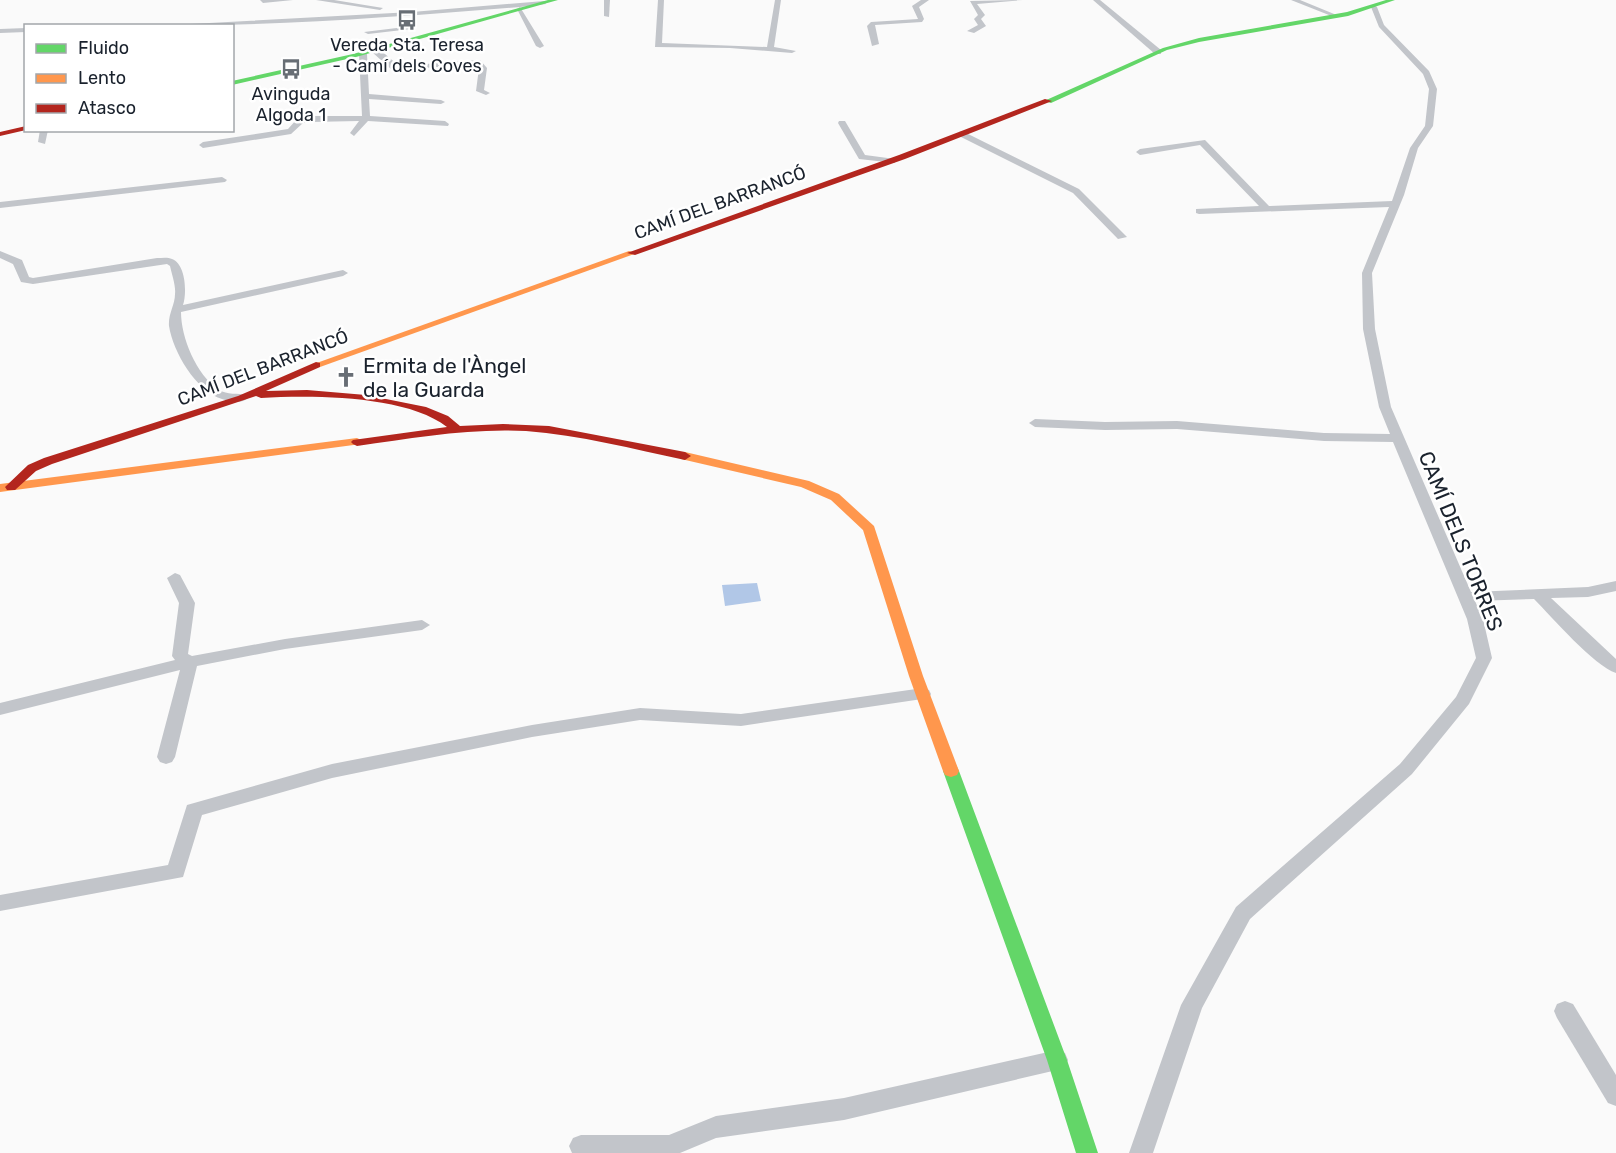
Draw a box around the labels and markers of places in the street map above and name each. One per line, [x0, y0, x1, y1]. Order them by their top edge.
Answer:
bus stop icon: Vereda Sta. Teresa - Camí dels Coves [395, 8, 419, 32]
place label: Vereda Sta. Teresa - Camí dels Coves [330, 34, 484, 77]
bus stop icon: Avinguda Algoda 1 [279, 57, 303, 81]
place label: Avinguda Algoda 1 [252, 83, 330, 126]
place label: Ermita de l'Àngel de la Guarda [363, 353, 526, 402]
church icon: Ermita de l'Àngel de la Guarda [334, 365, 358, 389]

